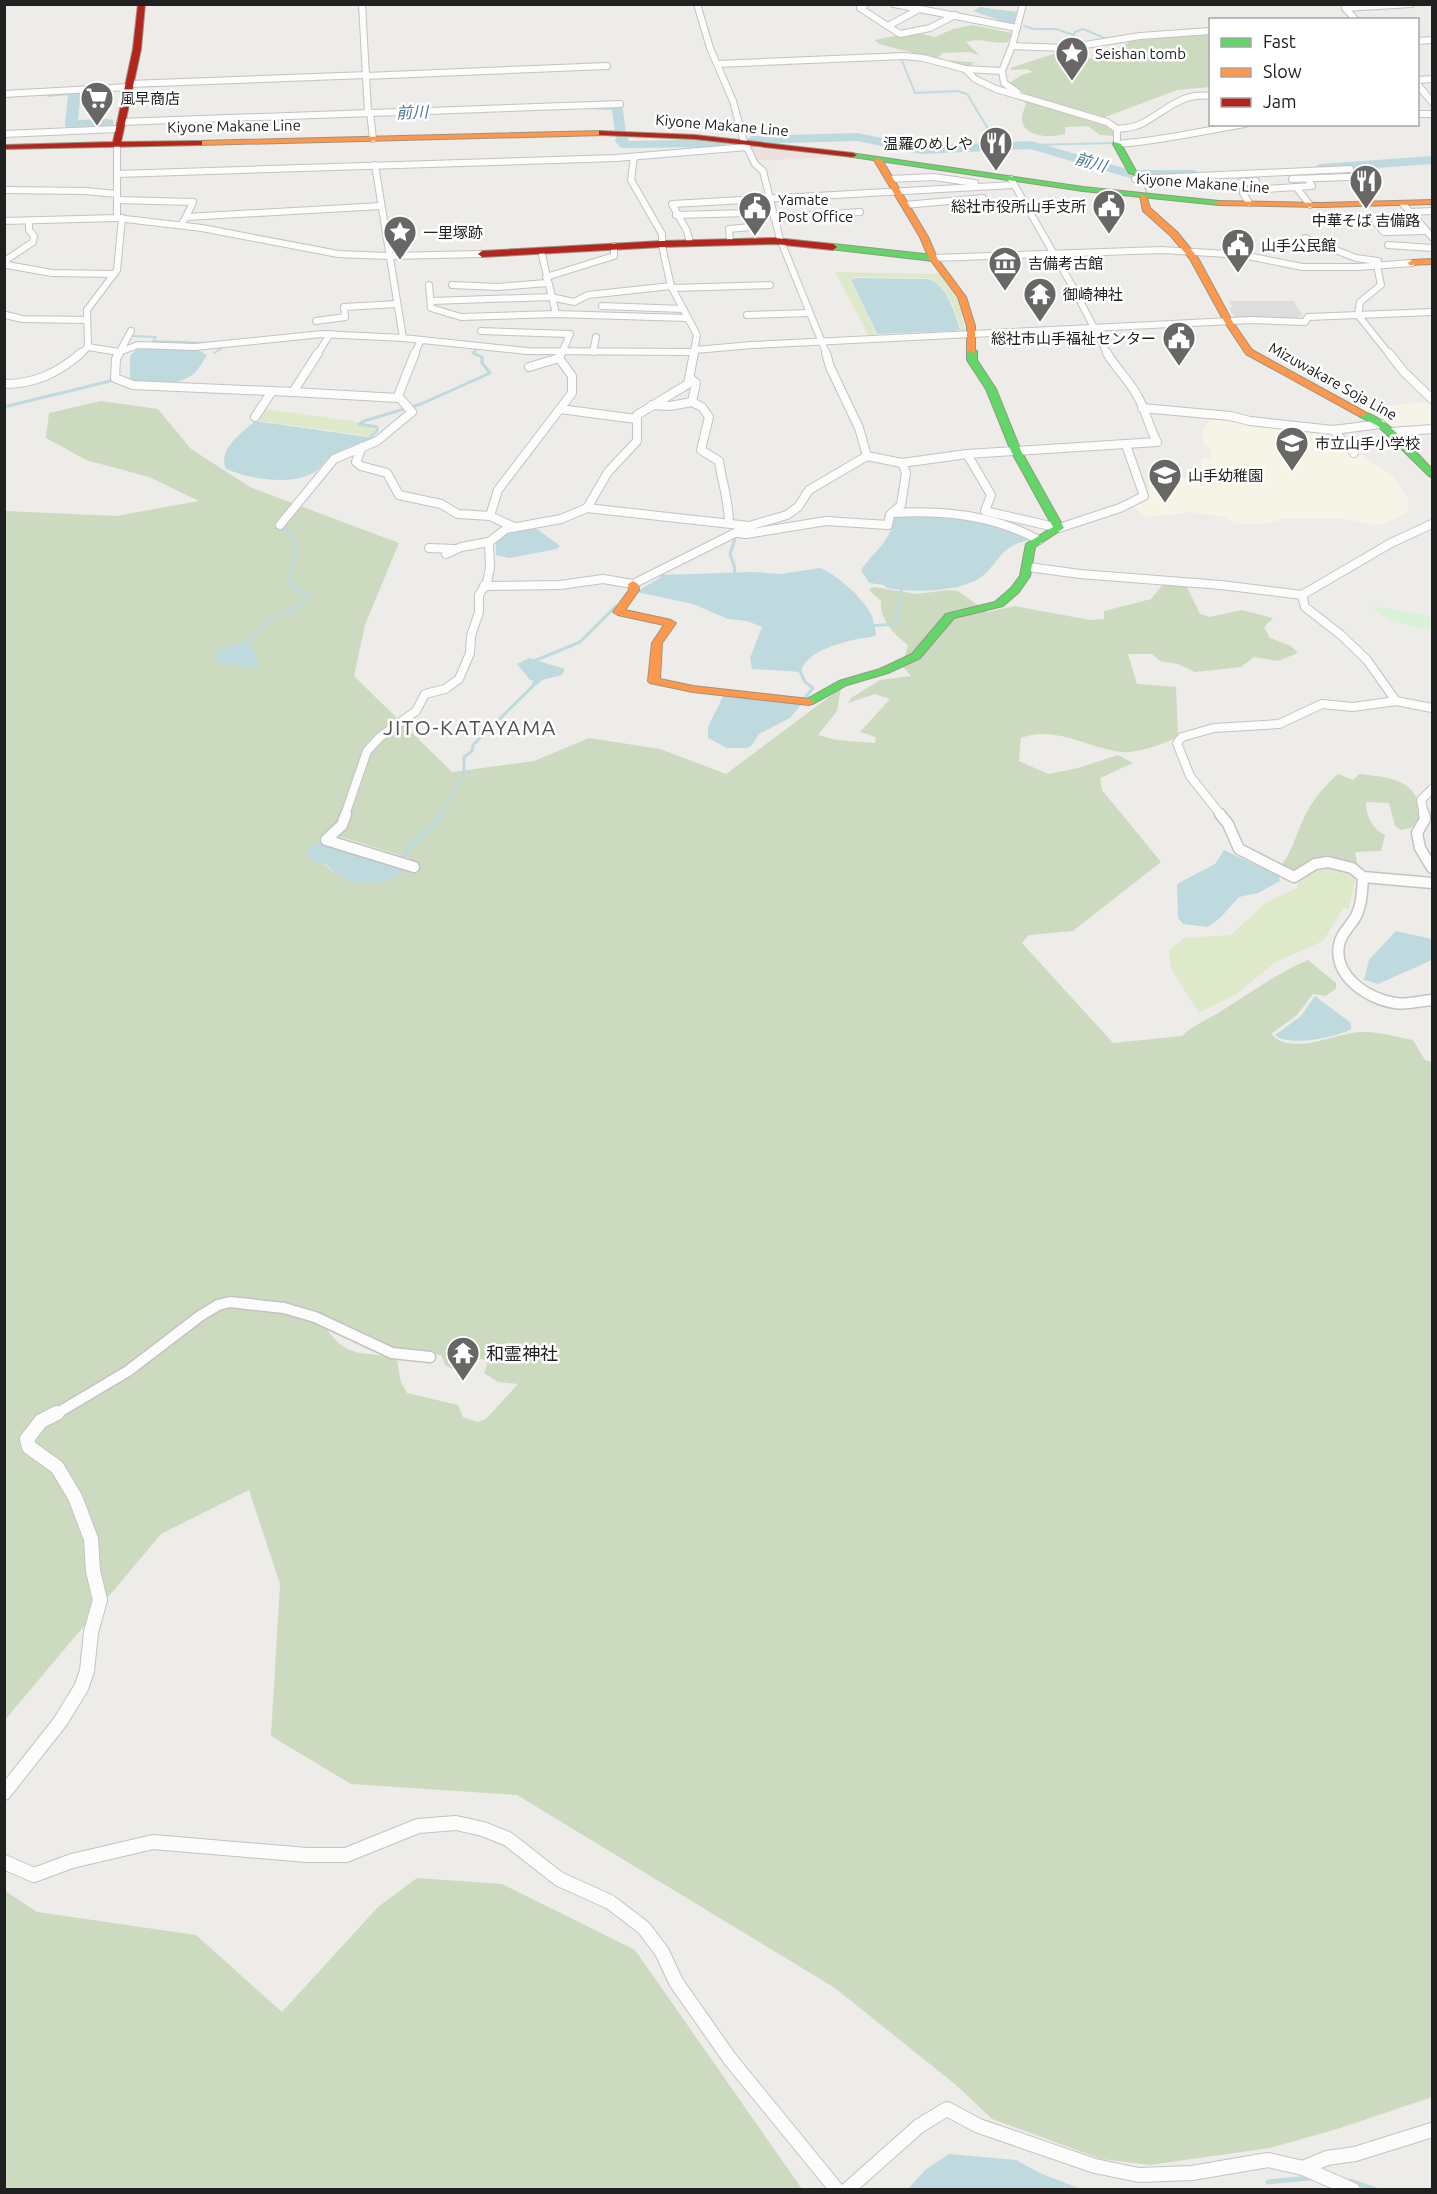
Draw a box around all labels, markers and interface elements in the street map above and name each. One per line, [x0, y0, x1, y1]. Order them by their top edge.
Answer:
legend [1209, 18, 1419, 126]
text: Fast [1263, 31, 1296, 51]
place icon: Seishan tomb [1054, 35, 1090, 82]
place label: Seishan tomb [1095, 45, 1186, 62]
text: Slow [1263, 61, 1302, 81]
supermarket icon: 風早商店 [79, 80, 115, 127]
place label: 風早商店 [120, 90, 180, 107]
text: Jam [1263, 91, 1297, 111]
water label: 前川 [396, 102, 430, 122]
street label: Kiyone Makane Line [655, 111, 789, 139]
street label: Kiyone Makane Line [167, 116, 301, 136]
restaurant icon: 温羅のめしや [978, 125, 1014, 172]
place label: 温羅のめしや [883, 135, 973, 152]
water label: 前川 [1073, 149, 1111, 176]
restaurant icon: 中華そば 吉備路 [1348, 163, 1384, 210]
street label: Kiyone Makane Line [1136, 170, 1270, 196]
public building icon: 総社市役所山手支所 [1091, 188, 1127, 235]
public building icon: Yamate Post Office [737, 190, 773, 237]
place label: Yamate Post Office [778, 191, 853, 225]
place label: 総社市役所山手支所 [951, 198, 1086, 215]
place label: 中華そば 吉備路 [1312, 212, 1420, 229]
place icon: 一里塚跡 [382, 214, 418, 261]
place label: 一里塚跡 [423, 224, 483, 241]
public building icon: 山手公民館 [1220, 227, 1256, 274]
place label: 山手公民館 [1261, 237, 1336, 254]
museum icon: 吉備考古館 [987, 245, 1023, 292]
place label: 吉備考古館 [1028, 255, 1103, 272]
temple icon: 御崎神社 [1022, 276, 1058, 323]
place label: 御崎神社 [1063, 286, 1123, 303]
public building icon: 総社市山手福祉センター [1161, 320, 1197, 367]
place label: 総社市山手福祉センター [991, 330, 1156, 347]
street label: Mizuwakare Soja Line [1266, 339, 1400, 423]
school or university icon: 市立山手小学校 [1274, 425, 1310, 472]
place label: 市立山手小学校 [1315, 435, 1420, 452]
school or university icon: 山手幼稚園 [1147, 457, 1183, 504]
place label: 山手幼稚園 [1188, 467, 1263, 484]
district label: JITO-KATAYAMA [383, 715, 557, 739]
temple icon: 和霊神社 [445, 1335, 481, 1382]
place label: 和霊神社 [486, 1343, 558, 1363]

